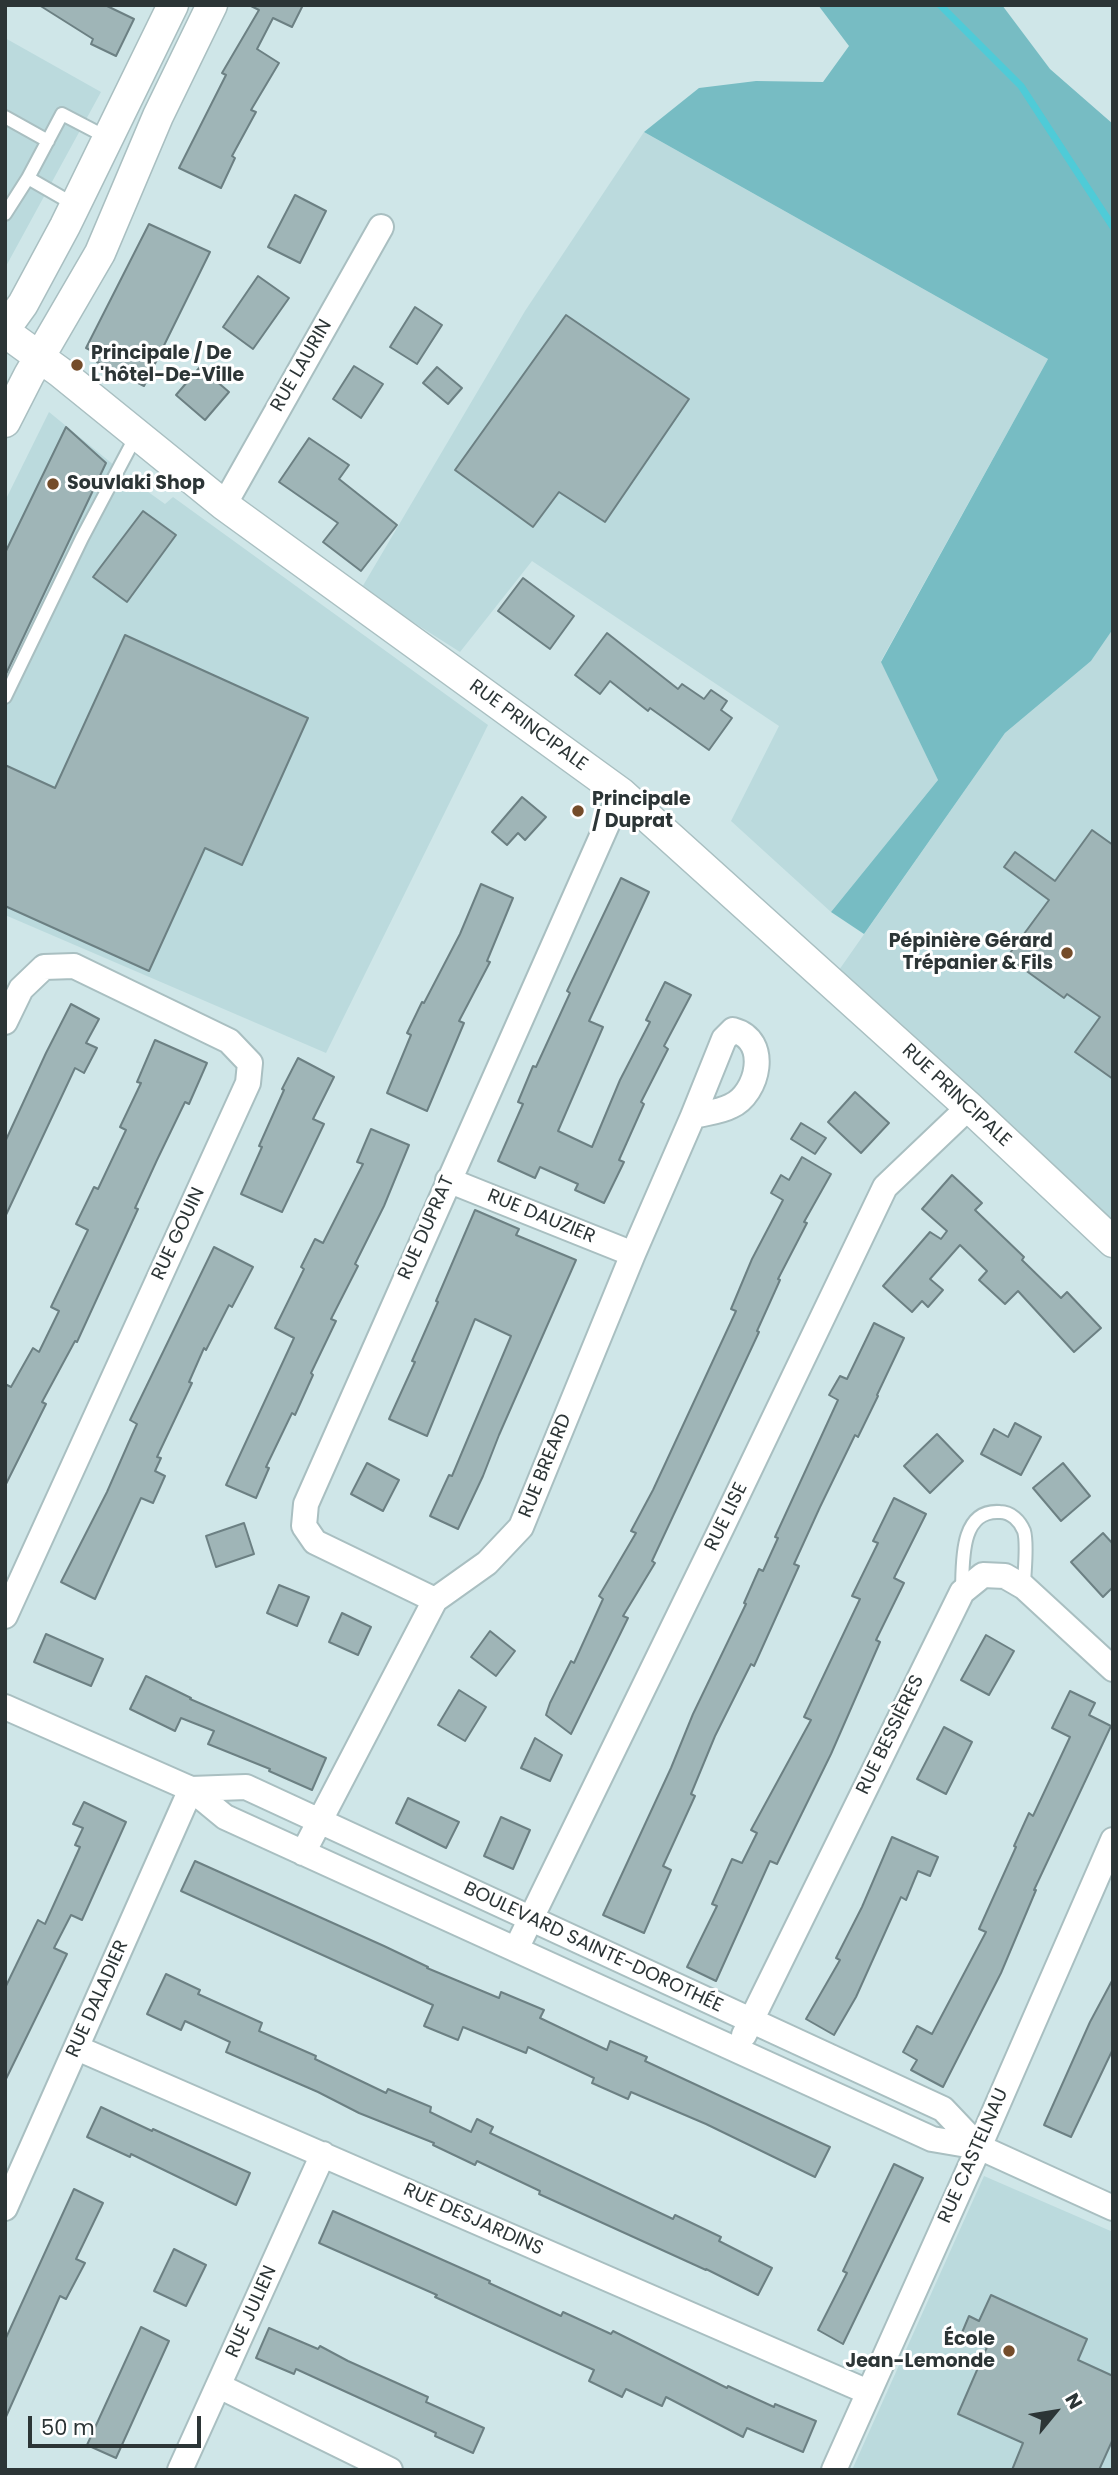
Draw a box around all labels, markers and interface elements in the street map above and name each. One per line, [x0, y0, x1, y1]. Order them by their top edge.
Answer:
street label: RUE LAURIN [266, 316, 338, 416]
place label: Principale / De L'hôtel-De-Ville [91, 343, 244, 387]
marker: Principale / De L'hôtel-De-Ville [69, 357, 85, 373]
place label: Souvlaki Shop [67, 473, 205, 495]
marker: Souvlaki Shop [45, 476, 61, 492]
street label: RUE PRINCIPALE [464, 675, 592, 777]
place label: Principale / Duprat [592, 789, 691, 833]
marker: Principale / Duprat [570, 803, 586, 819]
place label: Pépinière Gérard Trépanier & Fils [889, 931, 1053, 975]
marker: Pépinière Gérard Trépanier & Fils [1059, 945, 1075, 961]
street label: RUE PRINCIPALE [897, 1040, 1015, 1152]
street label: RUE DUPRAT [394, 1173, 460, 1283]
street label: RUE GOUIN [148, 1184, 210, 1284]
street label: RUE DAUZIER [484, 1185, 598, 1249]
street label: RUE BREARD [515, 1411, 577, 1521]
street label: RUE LISE [701, 1479, 753, 1555]
street label: RUE BESSIÈRES [852, 1672, 930, 1798]
street label: BOULEVARD SAINTE-DOROTHÉE [460, 1878, 726, 2018]
street label: RUE DALADIER [62, 1937, 134, 2061]
street label: RUE CASTELNAU [934, 2085, 1014, 2227]
street label: RUE DESJARDINS [400, 2179, 546, 2261]
street label: RUE JULIEN [222, 2263, 282, 2361]
place label: École Jean-Lemonde [845, 2329, 995, 2373]
marker: École Jean-Lemonde [1001, 2343, 1017, 2359]
north arrow [1020, 2377, 1090, 2447]
text: N [1058, 2388, 1089, 2414]
scale bar [32, 2402, 205, 2446]
text: 50 m [41, 2413, 95, 2442]

